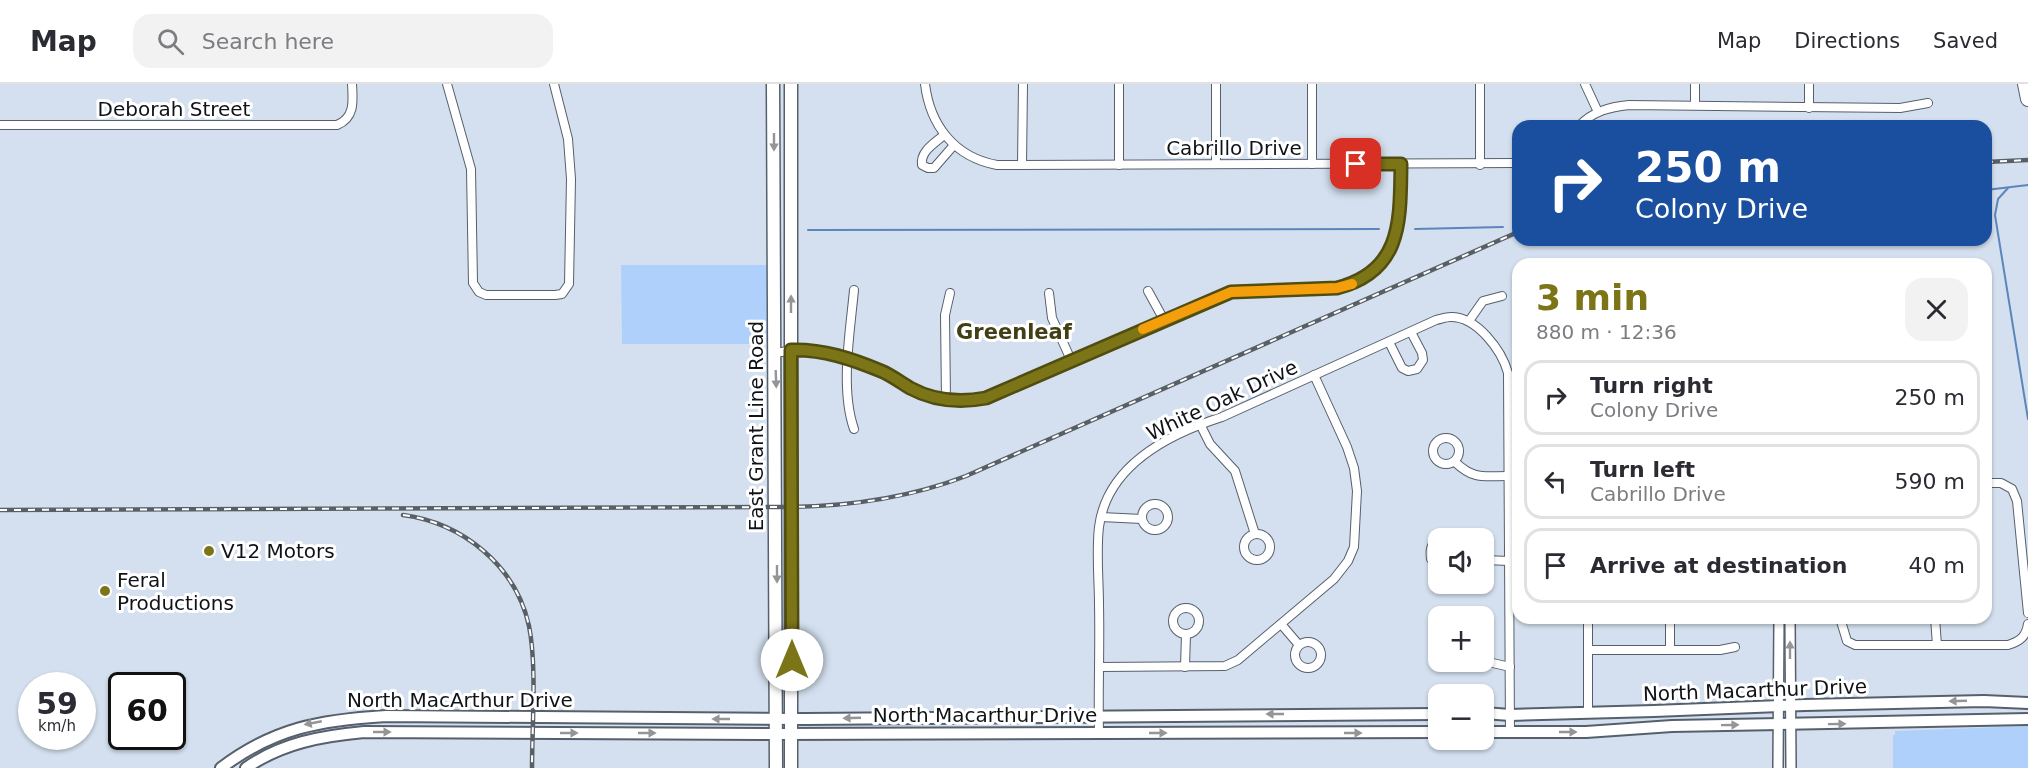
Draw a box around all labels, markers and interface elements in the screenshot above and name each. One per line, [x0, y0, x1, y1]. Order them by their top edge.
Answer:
search box [133, 14, 553, 68]
text: Map [30, 25, 97, 58]
icon: search [154, 25, 187, 58]
text: Search here [202, 29, 334, 54]
text: Map [1717, 29, 1761, 53]
text: Directions [1794, 29, 1900, 53]
text: Saved [1933, 29, 1998, 53]
street label: Deborah Street [98, 97, 251, 121]
one-way arrow [769, 133, 779, 152]
street label: Cabrillo Drive [1166, 136, 1302, 160]
pin [1330, 138, 1381, 189]
text: 250 m [1635, 143, 1781, 192]
icon: right [1536, 144, 1614, 222]
icon: arrive [1339, 147, 1372, 180]
text: Colony Drive [1635, 193, 1808, 224]
text: 3 min [1536, 277, 1649, 318]
button: close [1905, 278, 1968, 341]
one-way arrow [786, 294, 796, 313]
district label: Greenleaf [956, 320, 1073, 344]
text: 880 m · 12:36 [1536, 320, 1677, 344]
street label: East Grant Line Road [744, 321, 768, 531]
street label: White Oak Drive [1143, 355, 1301, 445]
one-way arrow [771, 370, 780, 389]
text: Turn right [1590, 373, 1713, 398]
icon: right [1539, 381, 1572, 414]
text: 250 m [1895, 385, 1965, 410]
text: Colony Drive [1590, 398, 1718, 422]
text: Turn left [1590, 457, 1695, 482]
icon: left [1539, 465, 1572, 498]
text: 590 m [1895, 469, 1965, 494]
text: Cabrillo Drive [1590, 482, 1726, 506]
map controls [1428, 528, 1494, 750]
button: sound [1428, 528, 1494, 594]
place label: V12 Motors [221, 539, 335, 563]
marker: V12 Motors [202, 544, 216, 558]
icon: arrive [1539, 549, 1572, 582]
text: Arrive at destination [1590, 553, 1847, 578]
text: 40 m [1909, 553, 1965, 578]
one-way arrow [772, 565, 782, 584]
place label: Feral Productions [117, 568, 234, 615]
marker: Feral Productions [98, 584, 112, 598]
button: + [1428, 606, 1494, 672]
position arrow [760, 628, 824, 692]
one-way arrow [1786, 641, 1795, 660]
speed limit sign: 60 [108, 672, 186, 750]
street label: North Macarthur Drive [1642, 674, 1868, 706]
button: − [1428, 684, 1494, 750]
text: 59 [36, 686, 78, 721]
street label: North MacArthur Drive [347, 688, 573, 712]
one-way arrow [1948, 697, 1967, 706]
street label: North Macarthur Drive [873, 703, 1097, 727]
one-way arrow [1265, 709, 1284, 719]
one-way arrow [711, 714, 730, 724]
one-way arrow [843, 714, 862, 723]
text: km/h [38, 717, 76, 735]
one-way arrow [304, 719, 323, 728]
one-way arrow [1828, 719, 1847, 729]
one-way arrow [1721, 720, 1740, 730]
one-way arrow [372, 727, 391, 737]
one-way arrow [1559, 727, 1578, 737]
one-way arrow [560, 728, 579, 738]
one-way arrow [637, 728, 656, 738]
one-way arrow [1148, 728, 1167, 738]
one-way arrow [1343, 728, 1362, 738]

